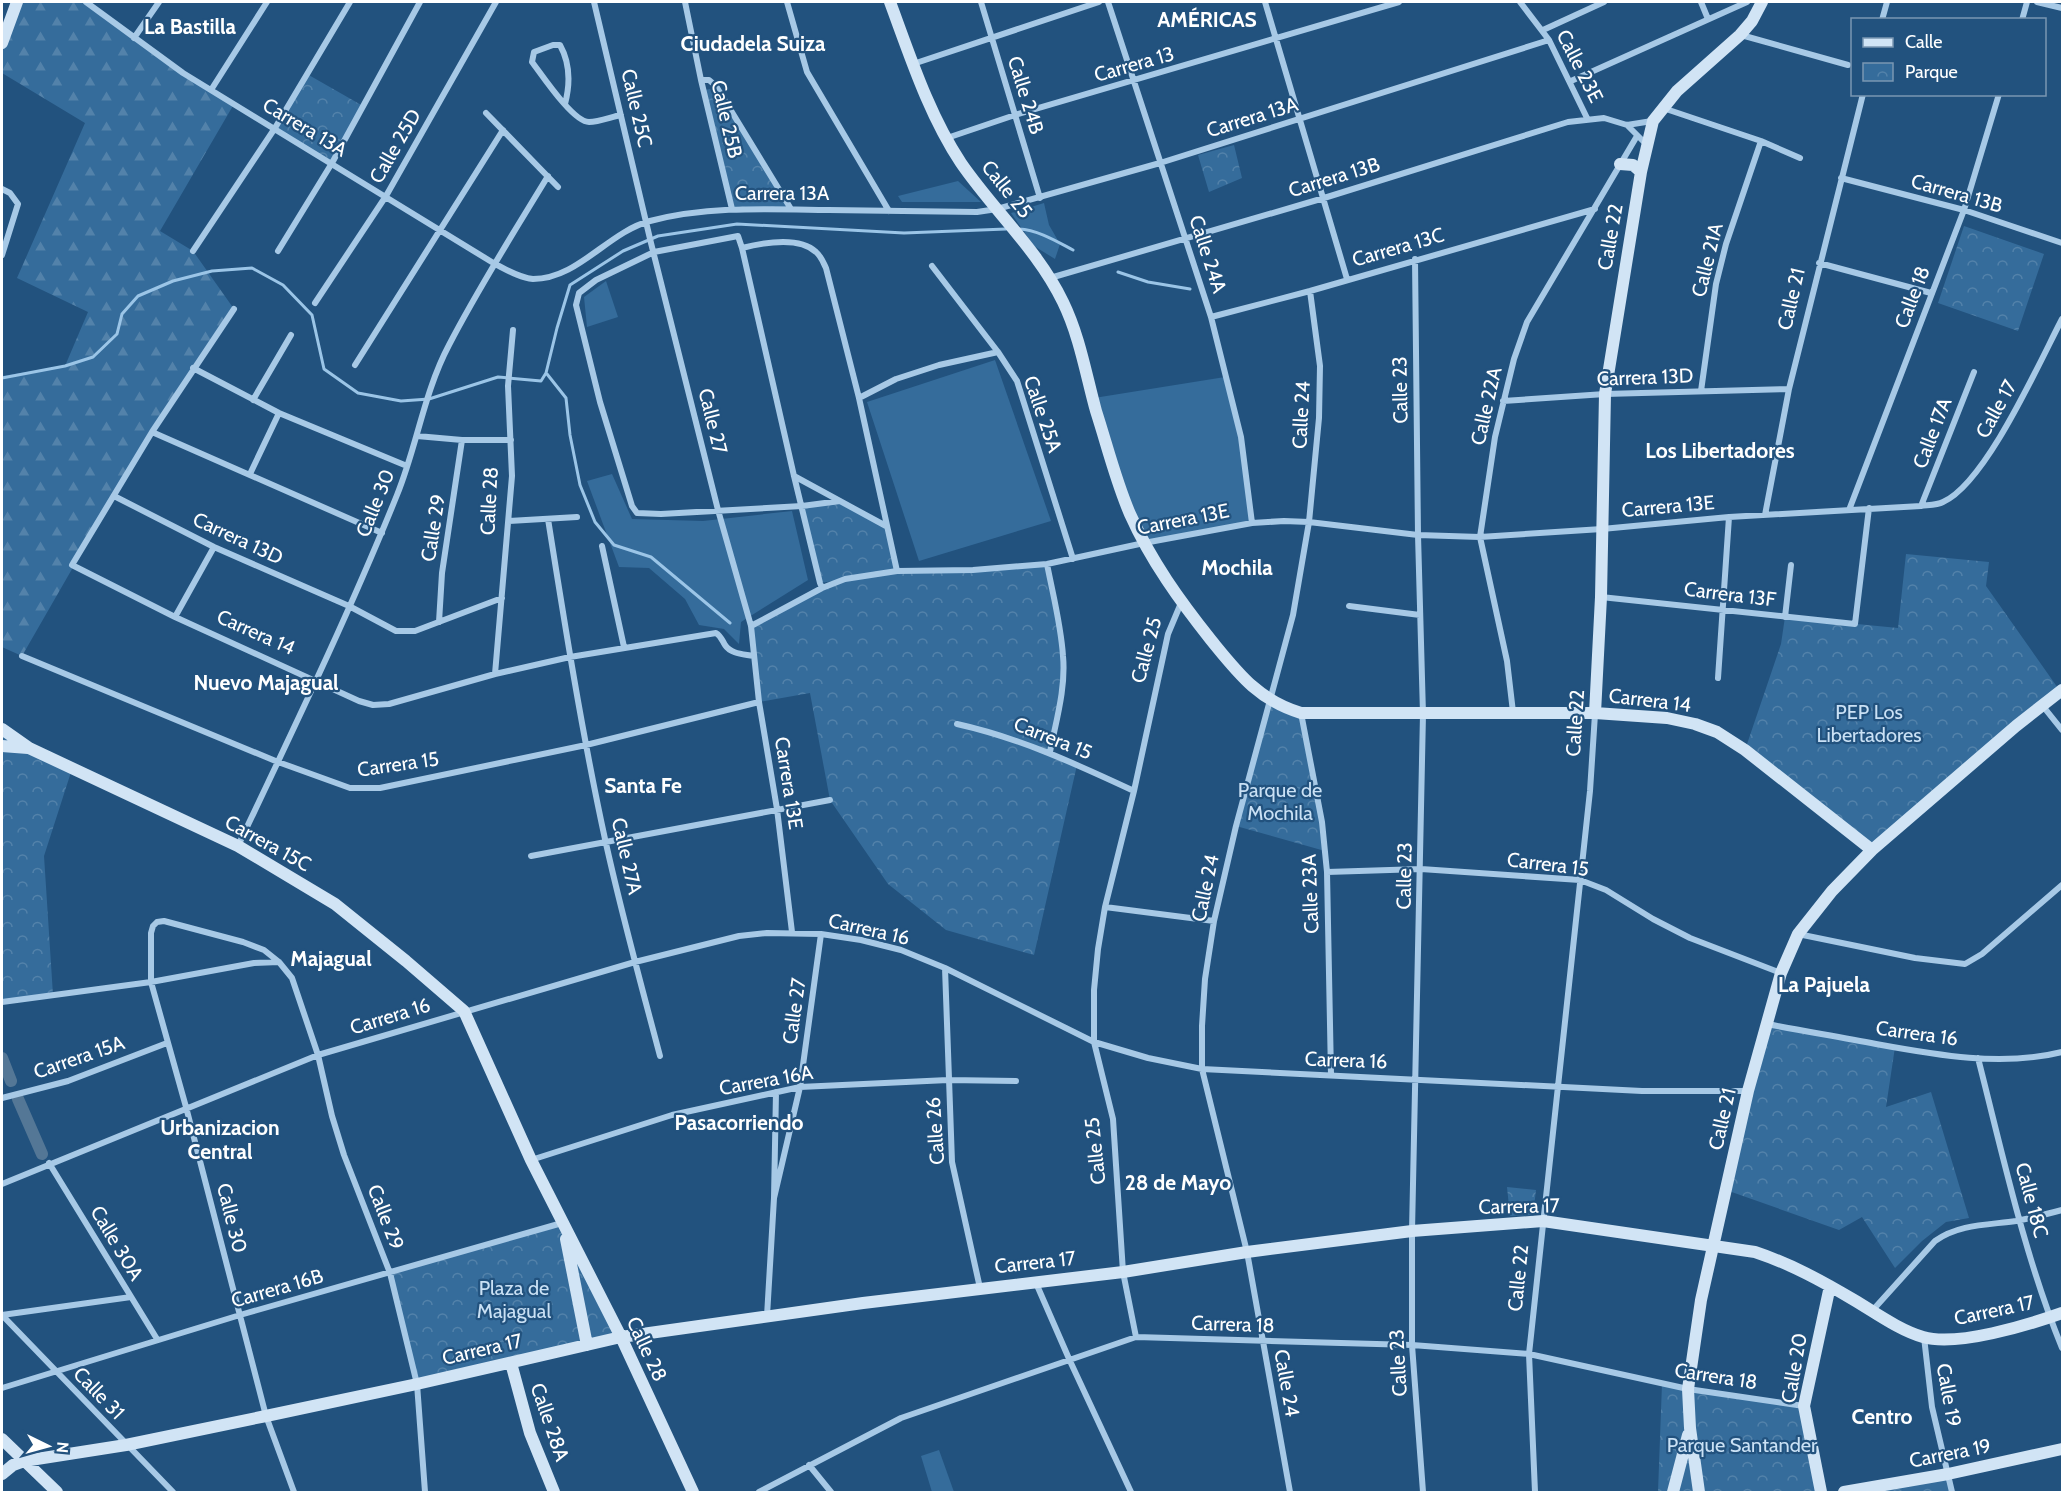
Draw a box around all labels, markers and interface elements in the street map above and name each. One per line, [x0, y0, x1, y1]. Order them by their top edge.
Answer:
district label: AMÉRICAS [1157, 7, 1257, 32]
district label: La Bastilla [144, 14, 237, 39]
legend [1851, 18, 2046, 96]
street label: Calle 23E [1552, 26, 1608, 106]
district label: Ciudadela Suiza [681, 31, 826, 56]
text: Calle [1905, 31, 1942, 53]
street label: Carrera 13 [1091, 41, 1177, 87]
street label: Calle 24B [1003, 53, 1049, 137]
text: Parque [1905, 61, 1958, 83]
street label: Calle 25C [616, 67, 658, 149]
street label: Calle 25B [706, 78, 748, 160]
street label: Carrera 13A [258, 92, 352, 162]
street label: Carrera 13A [1203, 92, 1301, 142]
street label: Calle 25D [364, 105, 426, 187]
street label: Carrera 13B [1285, 152, 1383, 202]
street label: Calle 25 [976, 155, 1038, 223]
street label: Carrera 13B [1908, 168, 2006, 218]
street label: Carrera 13A [735, 181, 830, 205]
street label: Calle 22 [1592, 202, 1628, 272]
street label: Calle 24A [1184, 212, 1232, 297]
street label: Calle 21A [1686, 220, 1728, 299]
street label: Carrera 13C [1349, 222, 1447, 272]
street label: Calle 18 [1889, 263, 1935, 331]
street label: Calle 21 [1772, 266, 1810, 332]
street label: Calle 23 [1387, 356, 1413, 424]
street label: Carrera 13D [1596, 363, 1694, 391]
street label: Calle 22A [1465, 364, 1507, 447]
street label: Calle 25A [1019, 372, 1068, 456]
street label: Calle 17 [1970, 376, 2022, 442]
street label: Calle 24 [1287, 380, 1315, 450]
street label: Calle 27 [693, 386, 733, 456]
street label: Calle 17A [1908, 394, 1957, 472]
district label: Los Libertadores [1645, 438, 1795, 463]
street label: Calle 30 [351, 466, 399, 540]
street label: Calle 28 [475, 466, 503, 536]
street label: Carrera 13E [1621, 490, 1715, 522]
street label: Calle 29 [416, 493, 450, 563]
street label: Carrera 13E [1135, 498, 1231, 540]
street label: Carrera 13D [189, 507, 287, 569]
district label: Mochila [1201, 555, 1273, 580]
street label: Carrera 13F [1683, 576, 1778, 612]
street label: Carrera 14 [213, 604, 299, 660]
street label: Calle 25 [1126, 614, 1166, 686]
district label: Nuevo Majagual [193, 670, 339, 695]
street label: Carrera 14 [1607, 683, 1693, 717]
street label: Calle 22 [1561, 689, 1589, 757]
park label: PEP Los Libertadores [1817, 700, 1921, 747]
street label: Carrera 15 [1010, 711, 1096, 765]
street label: Carrera 13E [770, 735, 808, 831]
street label: Carrera 15 [356, 746, 440, 782]
district label: Santa Fe [604, 773, 682, 798]
park label: Parque de Mochila [1238, 778, 1322, 825]
street label: Carrera 15C [221, 810, 315, 876]
street label: Calle 27A [607, 815, 648, 897]
street label: Calle 23 [1391, 842, 1417, 910]
street label: Carrera 15 [1506, 847, 1590, 881]
street label: Calle 24 [1186, 852, 1224, 924]
street label: Calle 23A [1297, 853, 1323, 934]
street label: Carrera 16 [826, 908, 912, 950]
district label: Majagual [290, 946, 372, 971]
district label: La Pajuela [1778, 972, 1870, 997]
street label: Calle 27 [777, 976, 811, 1046]
street label: Carrera 16 [347, 992, 433, 1040]
street label: Carrera 16 [1874, 1015, 1960, 1051]
street label: Carrera 15A [30, 1030, 128, 1084]
street label: Carrera 16 [1304, 1047, 1388, 1073]
street label: Carrera 16A [717, 1060, 816, 1100]
street label: Calle 21 [1703, 1086, 1741, 1152]
street label: Calle 26 [921, 1096, 949, 1166]
district label: Pasacorriendo [675, 1110, 803, 1135]
district label: Urbanizacion Central [160, 1115, 280, 1164]
street label: Calle 25 [1080, 1116, 1110, 1186]
street label: Calle 18C [2010, 1160, 2054, 1240]
district label: 28 de Mayo [1125, 1170, 1231, 1195]
street label: Calle 30 [212, 1181, 252, 1255]
street label: Calle 29 [363, 1181, 409, 1253]
street label: Carrera 17 [1478, 1193, 1560, 1219]
street label: Calle 30A [85, 1201, 149, 1285]
street label: Calle 22 [1503, 1243, 1533, 1313]
street label: Carrera 17 [993, 1246, 1077, 1278]
street label: Carrera 16B [228, 1263, 326, 1313]
park label: Plaza de Majagual [477, 1276, 551, 1323]
street label: Carrera 17 [1952, 1290, 2036, 1330]
street label: Carrera 18 [1191, 1311, 1275, 1337]
street label: Calle 28 [622, 1313, 672, 1385]
street label: Carrera 17 [440, 1328, 524, 1370]
street label: Calle 23 [1384, 1329, 1412, 1397]
street label: Calle 20 [1776, 1331, 1812, 1405]
street label: Calle 24 [1269, 1347, 1305, 1419]
street label: Carrera 18 [1673, 1358, 1759, 1394]
street label: Calle 19 [1932, 1361, 1966, 1429]
street label: Calle 31 [68, 1362, 130, 1424]
street label: Calle 28A [525, 1380, 575, 1465]
district label: Centro [1852, 1404, 1912, 1429]
north arrow [18, 1416, 78, 1476]
park label: Parque Santander [1667, 1433, 1818, 1457]
street label: Carrera 19 [1907, 1433, 1993, 1473]
text: N [52, 1441, 72, 1454]

